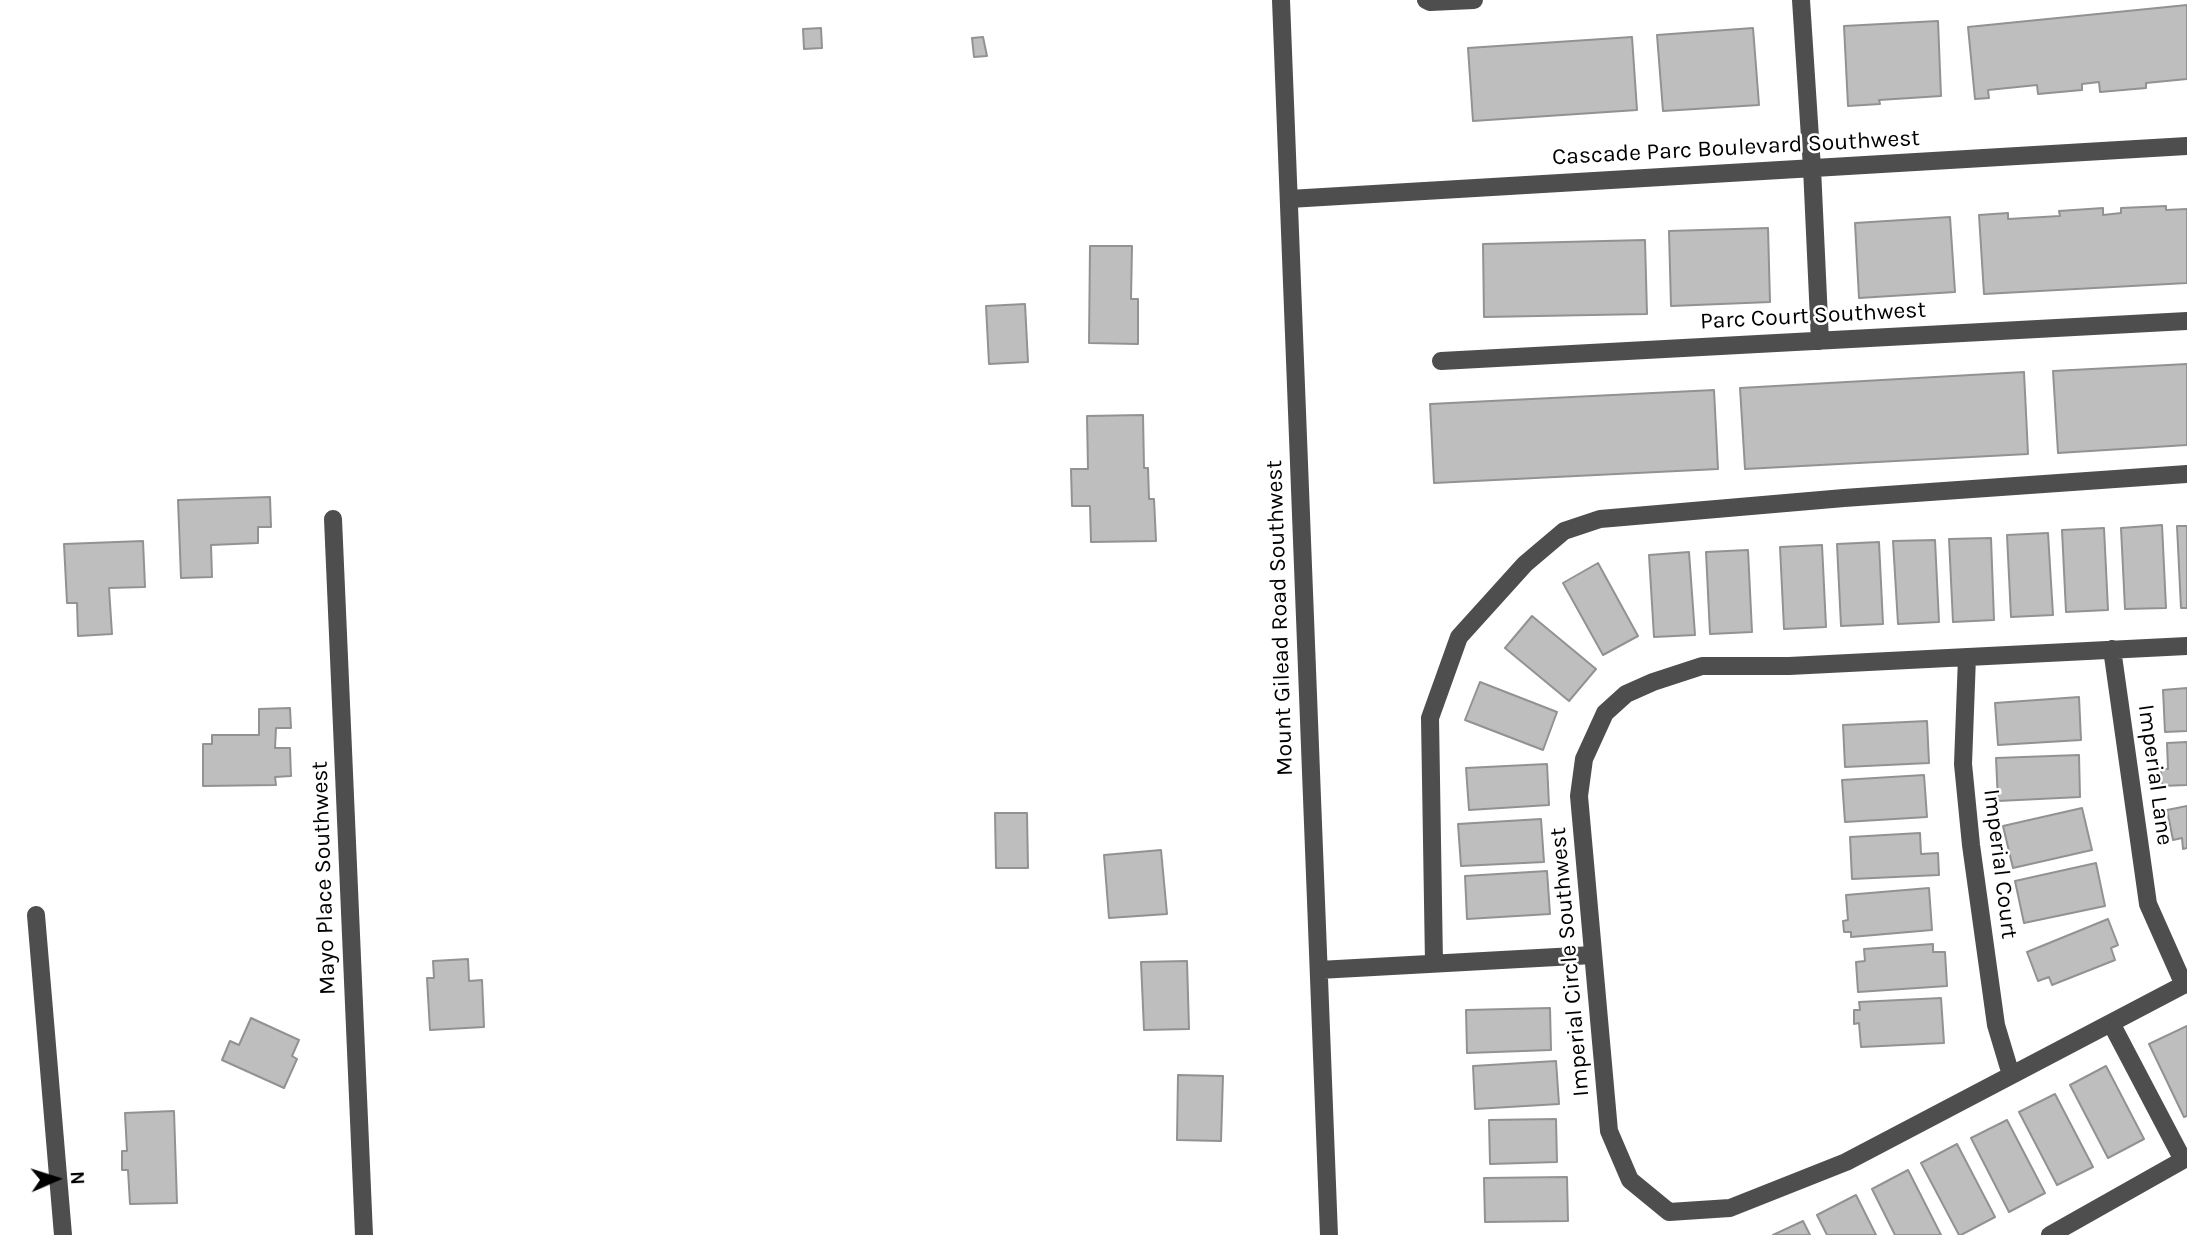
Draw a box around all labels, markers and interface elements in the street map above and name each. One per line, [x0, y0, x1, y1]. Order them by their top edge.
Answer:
street label: Cascade Parc Boulevard Southwest [1551, 125, 1921, 171]
street label: Parc Court Southwest [1699, 296, 1927, 336]
street label: Mount Gilead Road Southwest [1261, 460, 1299, 776]
street label: Imperial Lane [2131, 703, 2179, 847]
street label: Mayo Place Southwest [306, 761, 342, 995]
street label: Imperial Court [1977, 788, 2023, 940]
street label: Imperial Circle Southwest [1544, 826, 1596, 1098]
north arrow [21, 1144, 91, 1214]
text: N [66, 1171, 88, 1185]

